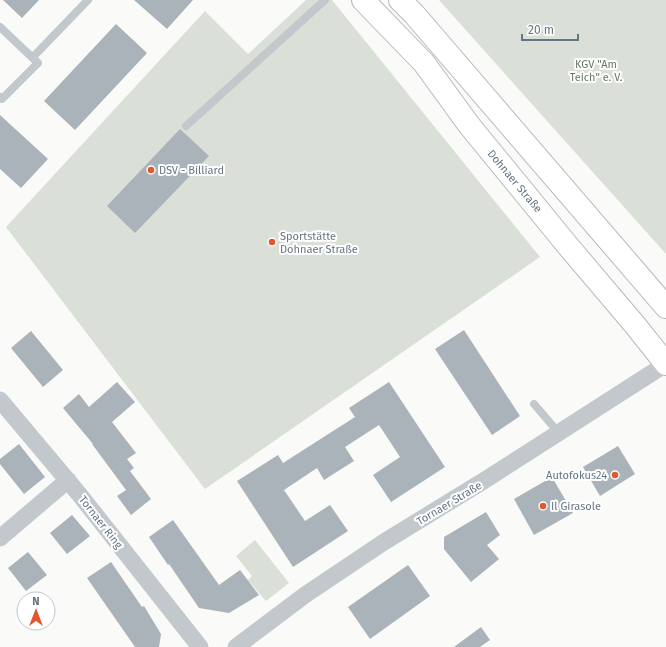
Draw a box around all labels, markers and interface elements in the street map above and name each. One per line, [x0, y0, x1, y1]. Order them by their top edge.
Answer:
scale bar [522, 16, 578, 42]
text: 20 m [528, 23, 554, 37]
park label: KGV "Am Teich" e. V. [570, 58, 623, 84]
street label: Dohnaer Straße [485, 147, 545, 215]
place label: DSV - Billiard [159, 164, 224, 177]
marker: DSV - Billiard [146, 165, 156, 175]
place label: Sportstätte Dohnaer Straße [280, 230, 358, 256]
marker: Sportstätte Dohnaer Straße [267, 237, 277, 247]
place label: Autofokus24 [546, 469, 607, 482]
marker: Autofokus24 [610, 470, 620, 480]
street label: Tornaer Straße [414, 479, 484, 528]
street label: Tornaer Ring [76, 493, 125, 551]
place label: Il Girasole [551, 500, 601, 513]
marker: Il Girasole [538, 501, 548, 511]
north arrow [16, 591, 56, 631]
text: N [32, 595, 40, 608]

